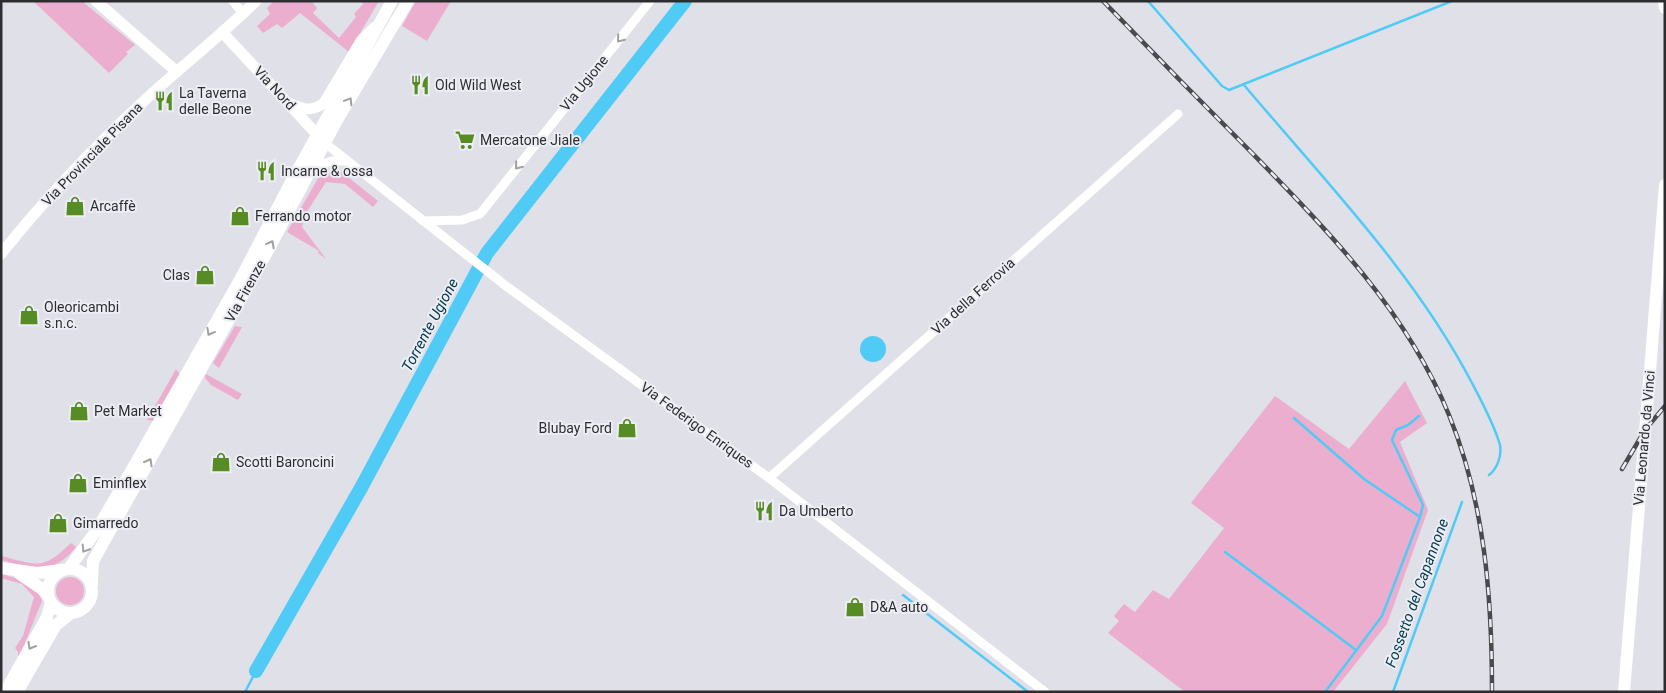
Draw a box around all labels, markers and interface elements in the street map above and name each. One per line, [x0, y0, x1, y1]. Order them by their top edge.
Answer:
one-way arrow [617, 33, 625, 42]
street label: Via Ugione [557, 52, 611, 114]
street label: Via Nord [251, 63, 299, 113]
restaurant icon: Old Wild West [409, 74, 431, 96]
place label: Old Wild West [435, 77, 522, 93]
place label: La Taverna delle Beone [179, 85, 251, 117]
restaurant icon: La Taverna delle Beone [153, 90, 175, 112]
one-way arrow [342, 98, 352, 107]
street label: Via Provinciale Pisana [38, 99, 146, 209]
supermarket icon: Mercatone Jiale [454, 129, 476, 151]
place label: Mercatone Jiale [480, 132, 580, 148]
restaurant icon: Incarne & ossa [255, 160, 277, 182]
one-way arrow [515, 160, 523, 169]
place label: Incarne & ossa [281, 163, 373, 179]
shop icon: Arcaffè [64, 195, 86, 217]
place label: Arcaffè [90, 198, 136, 214]
shop icon: Ferrando motor [229, 205, 251, 227]
place label: Ferrando motor [255, 208, 352, 224]
one-way arrow [265, 241, 275, 250]
street label: Via della Ferrovia [928, 254, 1018, 338]
street label: Via Firenze [221, 257, 269, 325]
shop icon: Clas [194, 264, 216, 286]
place label: Clas [163, 267, 190, 283]
water label: Torrente Ugione [398, 275, 462, 375]
place label: Oleoricambi s.n.c. [44, 299, 119, 331]
shop icon: Oleoricambi s.n.c. [18, 304, 40, 326]
one-way arrow [206, 327, 216, 336]
street label: Via Leonardo da Vinci [1630, 370, 1658, 506]
street label: Via Federigo Enriques [638, 379, 756, 471]
shop icon: Pet Market [68, 400, 90, 422]
place label: Pet Market [94, 403, 162, 419]
shop icon: Blubay Ford [616, 417, 638, 439]
place label: Blubay Ford [539, 420, 612, 436]
shop icon: Scotti Baroncini [210, 451, 232, 473]
place label: Scotti Baroncini [236, 454, 334, 470]
one-way arrow [143, 459, 153, 468]
shop icon: Eminflex [67, 472, 89, 494]
place label: Eminflex [93, 475, 147, 491]
restaurant icon: Da Umberto [753, 500, 775, 522]
place label: Da Umberto [779, 503, 853, 519]
shop icon: Gimarredo [47, 512, 69, 534]
place label: Gimarredo [73, 515, 139, 531]
water label: Fossetto del Capannone [1382, 516, 1452, 670]
one-way arrow [82, 543, 91, 552]
shop icon: D&A auto [844, 596, 866, 618]
place label: D&A auto [870, 599, 928, 615]
one-way arrow [28, 640, 38, 649]

